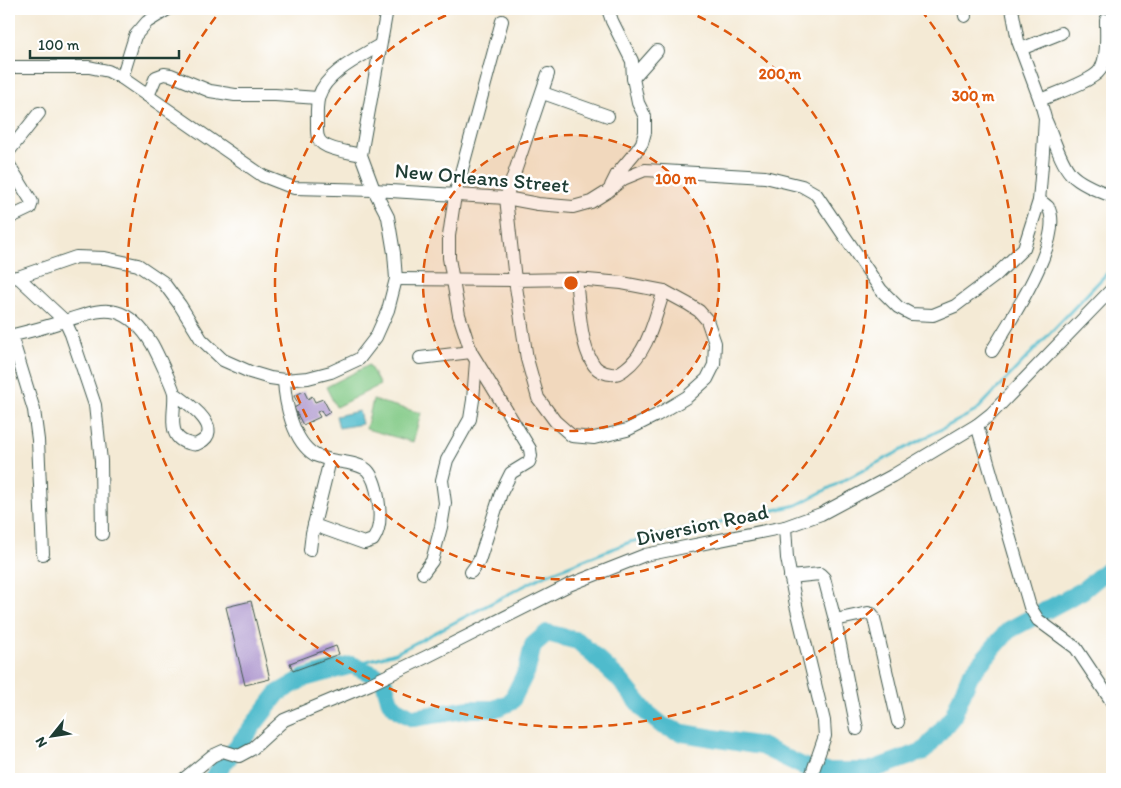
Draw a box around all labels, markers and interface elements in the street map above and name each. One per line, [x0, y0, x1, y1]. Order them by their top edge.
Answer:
scale bar [30, 28, 179, 60]
text: 100 m [38, 36, 80, 54]
text: 200 m [759, 65, 802, 83]
text: 300 m [952, 87, 995, 105]
street label: New Orleans Street [394, 157, 570, 198]
text: 100 m [655, 170, 697, 188]
centre of rings [562, 274, 580, 292]
street label: Diversion Road [634, 498, 770, 551]
north arrow [28, 710, 78, 760]
text: N [31, 734, 51, 751]

